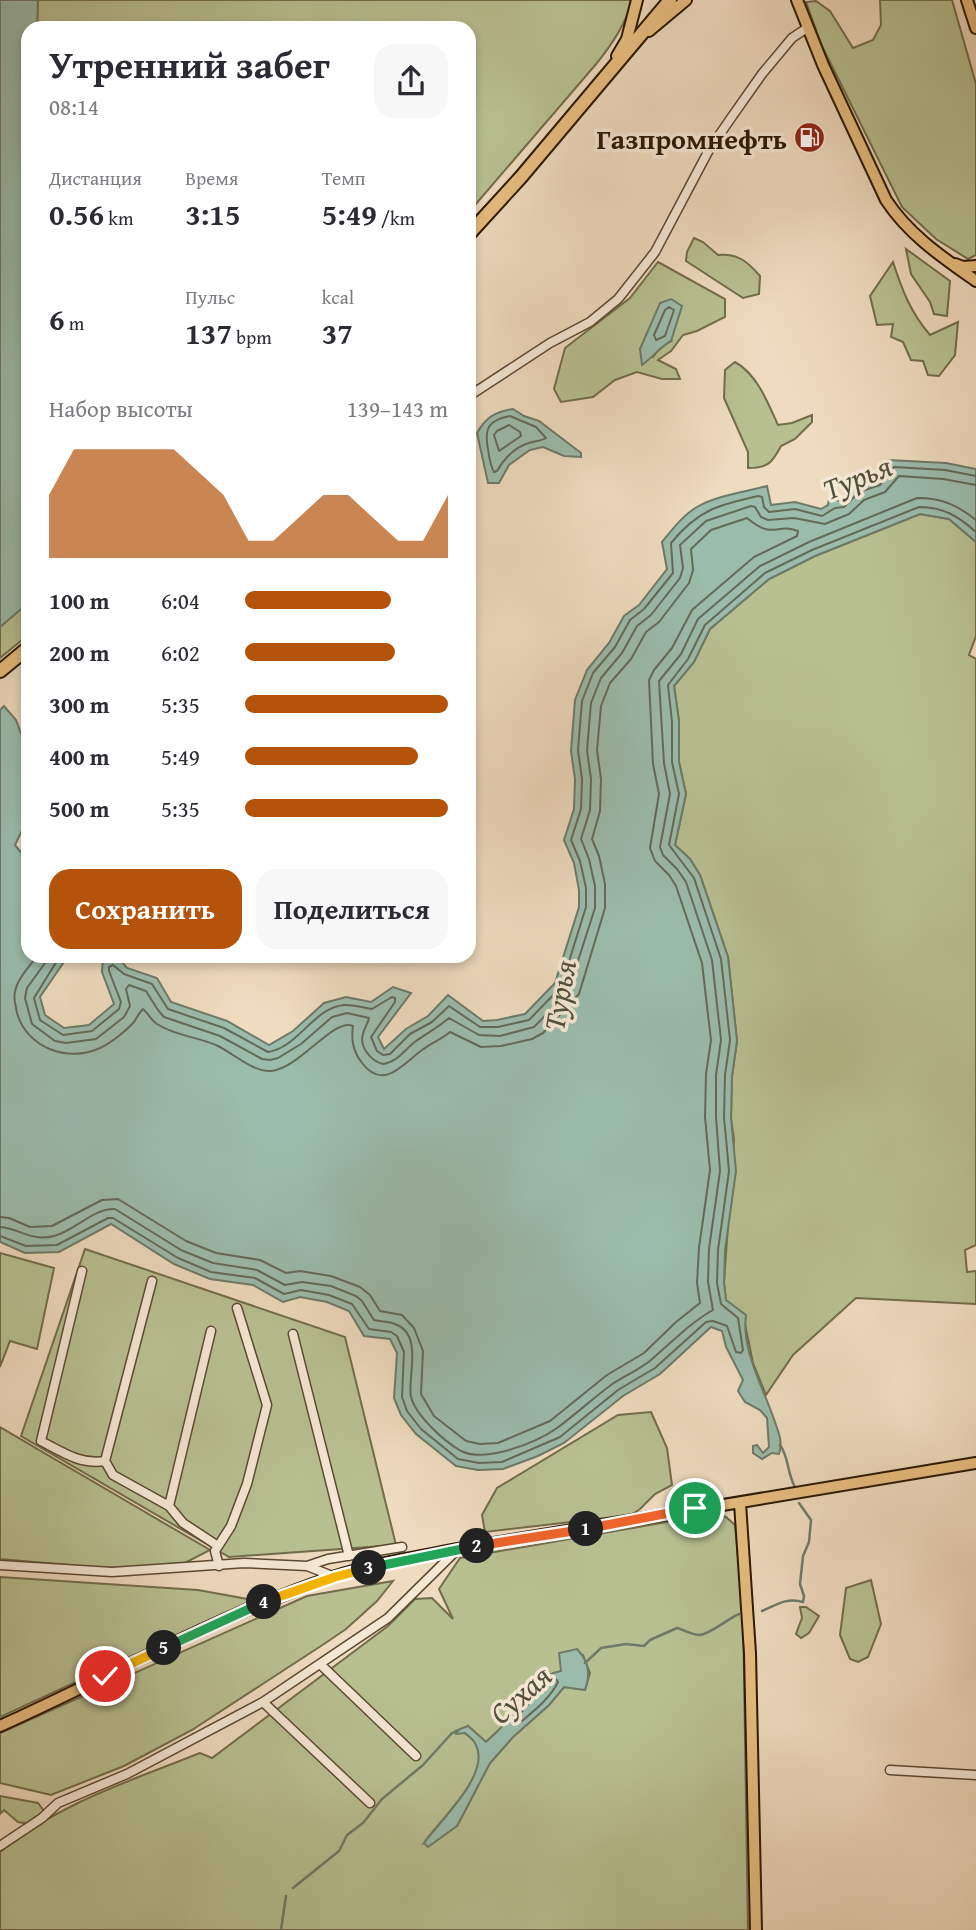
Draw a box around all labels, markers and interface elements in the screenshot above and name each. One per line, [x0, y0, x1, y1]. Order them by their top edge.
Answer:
text: Утренний забег [49, 36, 330, 92]
button: share [374, 44, 448, 118]
text: 08:14 [49, 90, 99, 123]
place label: Газпромнефть [596, 118, 787, 159]
fuel station icon: Газпромнефть [793, 121, 827, 155]
text: Дистанция [49, 164, 142, 192]
text: Время [185, 164, 238, 192]
text: Темп [322, 164, 366, 192]
text: 0.56 [49, 192, 104, 236]
text: 3:15 [185, 192, 240, 236]
text: 5:49 [322, 192, 377, 236]
text: km [104, 204, 133, 232]
text: /km [377, 204, 415, 232]
text: Пульс [185, 283, 235, 311]
text: kcal [322, 283, 354, 311]
text: 6 [49, 297, 65, 341]
text: m [65, 309, 84, 337]
text: 137 [185, 311, 232, 355]
text: 37 [322, 311, 353, 355]
text: bpm [232, 323, 272, 351]
text: Набор высоты [49, 392, 193, 425]
text: 139–143 m [347, 392, 448, 425]
water label: Турья [816, 443, 898, 511]
text: 100 m [49, 584, 110, 617]
text: 6:04 [161, 584, 200, 617]
text: 200 m [49, 636, 110, 669]
text: 6:02 [161, 636, 200, 669]
text: 300 m [49, 688, 110, 721]
text: 5:35 [161, 688, 200, 721]
text: 400 m [49, 740, 110, 773]
text: 5:49 [161, 740, 200, 773]
text: 500 m [49, 792, 110, 825]
text: 5:35 [161, 792, 200, 825]
button: Сохранить [49, 869, 242, 949]
button: Поделиться [256, 869, 448, 949]
water label: Турья [531, 956, 587, 1034]
pin [665, 1478, 725, 1538]
icon: arrive [676, 1489, 714, 1527]
pin: 1 [568, 1512, 604, 1546]
text: 1 [581, 1514, 590, 1542]
pin: 2 [460, 1528, 494, 1564]
text: 2 [472, 1531, 481, 1559]
pin: 3 [352, 1550, 386, 1586]
text: 3 [364, 1553, 373, 1581]
pin: 4 [246, 1584, 282, 1620]
text: 4 [259, 1587, 268, 1615]
pin: 5 [146, 1630, 182, 1666]
text: 5 [159, 1633, 168, 1661]
pin [75, 1646, 135, 1706]
water label: Сухая [479, 1654, 561, 1734]
icon: check [86, 1657, 124, 1695]

